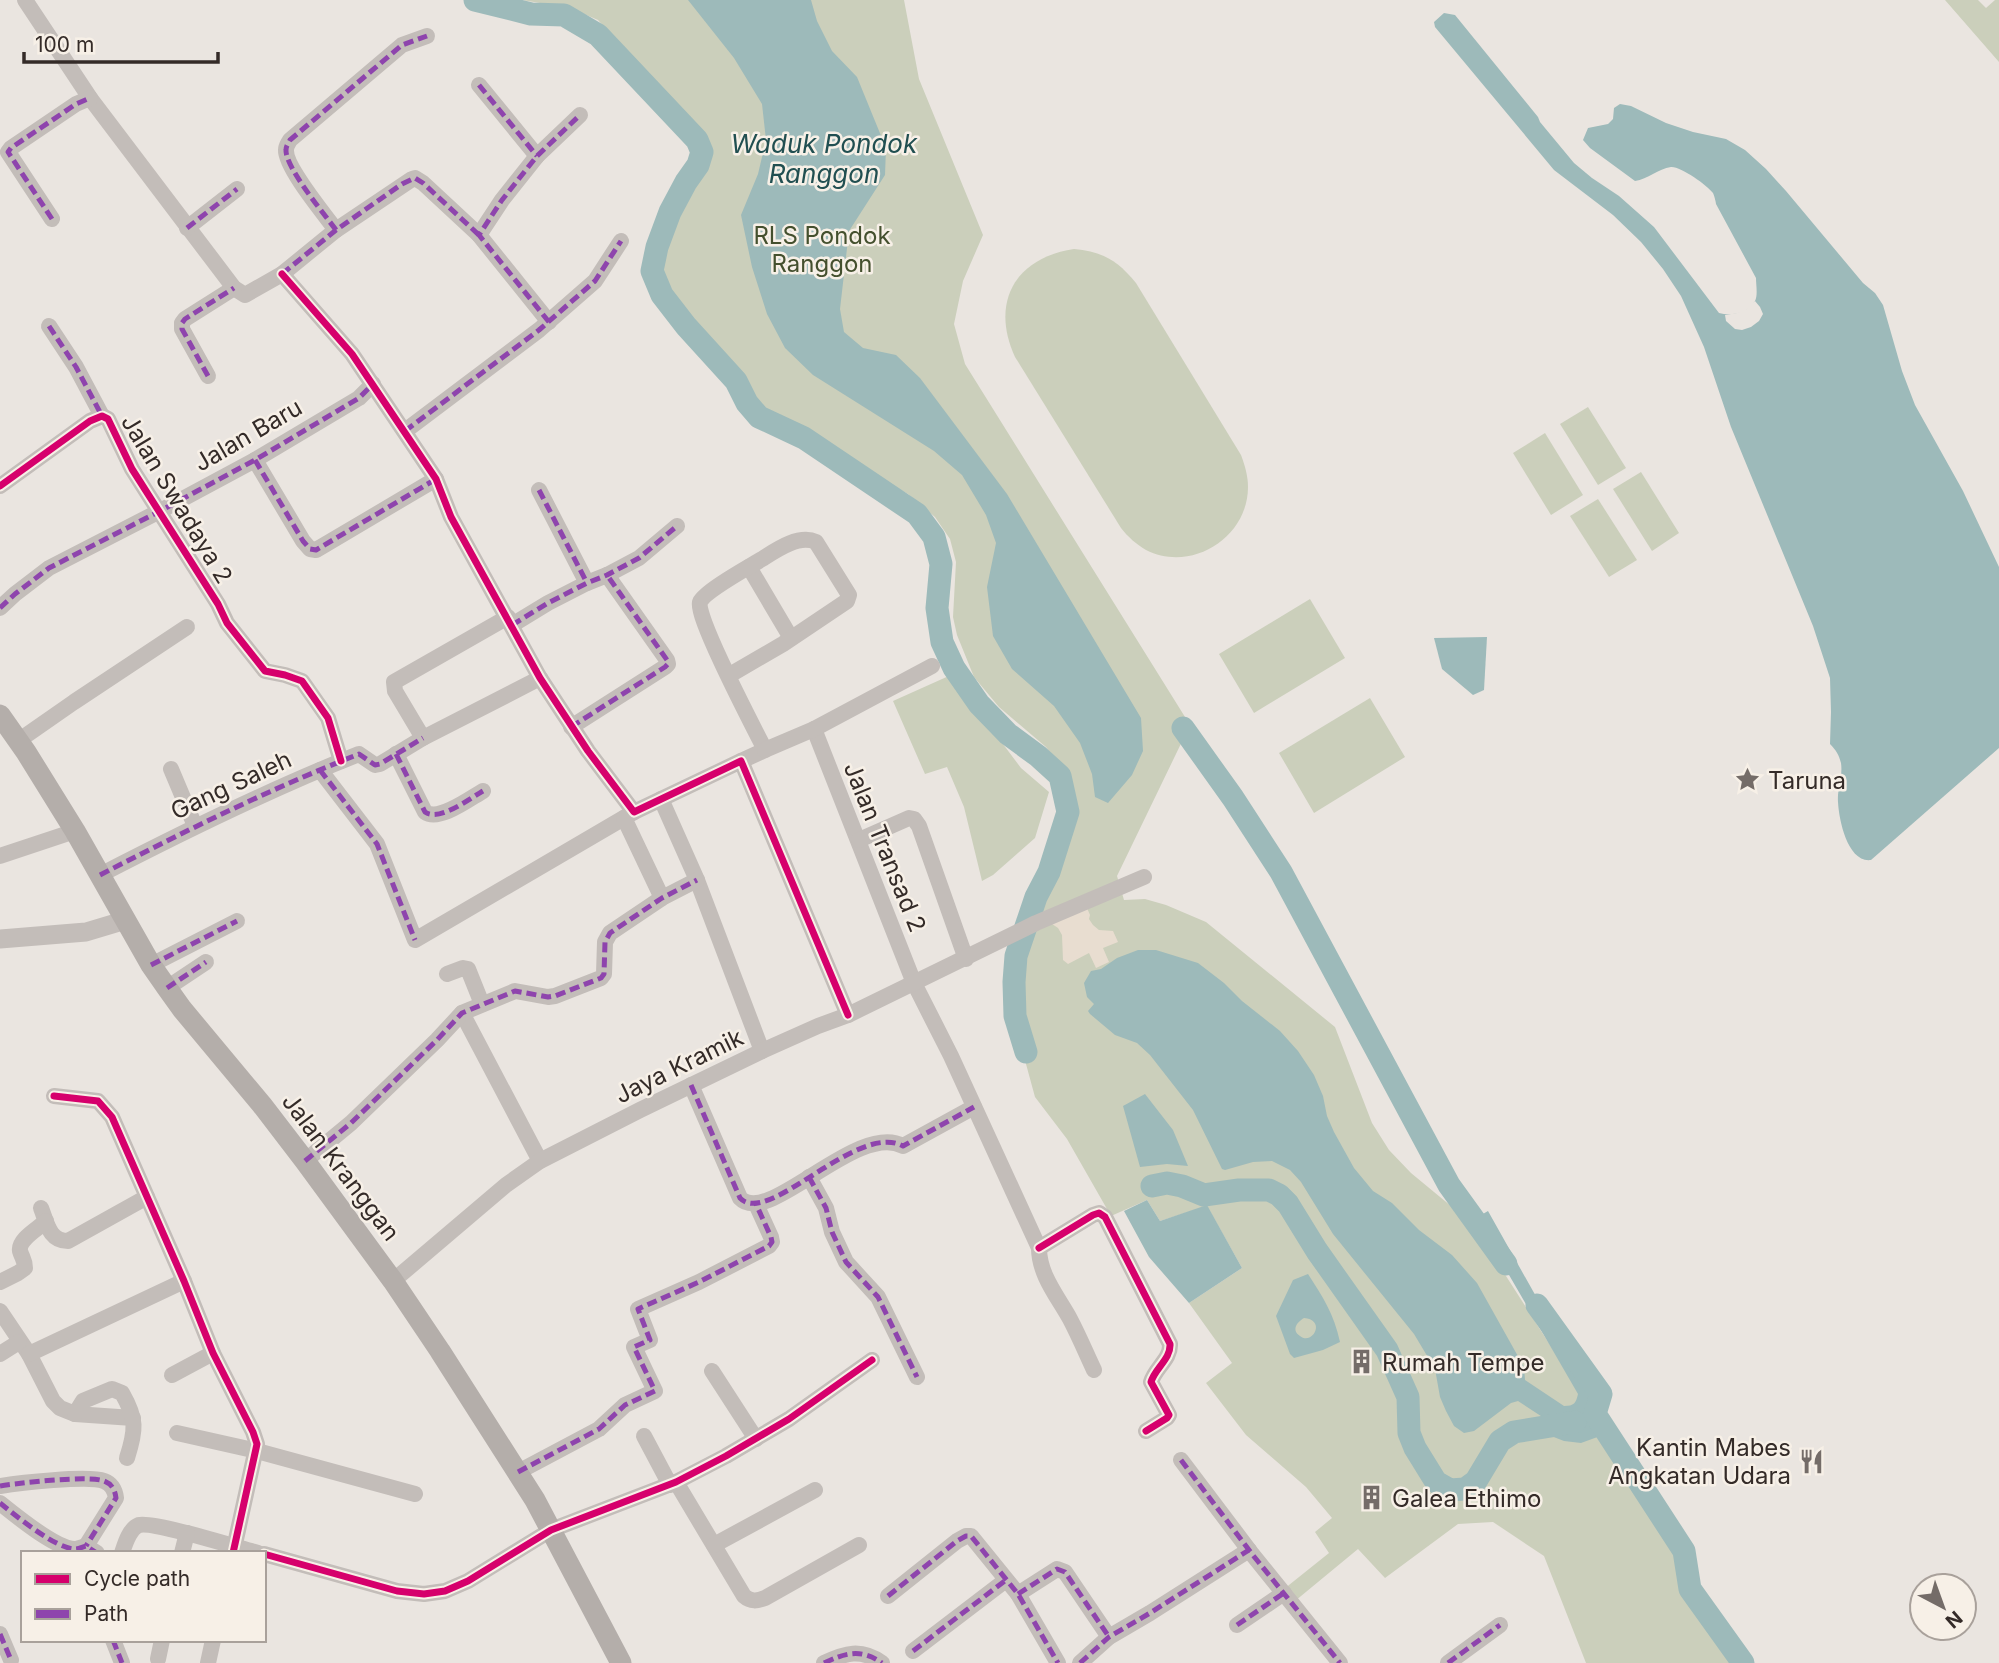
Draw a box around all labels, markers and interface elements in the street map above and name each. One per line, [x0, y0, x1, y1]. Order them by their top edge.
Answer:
scale bar [24, 21, 219, 65]
text: 100 m [35, 32, 94, 57]
water label: Waduk Pondok Ranggon [731, 128, 918, 189]
park label: RLS Pondok Ranggon [753, 221, 891, 278]
street label: Jalan Baru [189, 392, 307, 478]
street label: Jalan Swadaya 2 [115, 409, 239, 589]
street label: Gang Saleh [166, 744, 296, 826]
street label: Jalan Transad 2 [838, 758, 932, 936]
place icon: Taruna [1734, 766, 1762, 794]
place label: Taruna [1768, 766, 1846, 795]
street label: Jaya Kramik [610, 1022, 748, 1110]
street label: Jalan Kranggan [276, 1087, 406, 1247]
building icon: Rumah Tempe [1348, 1348, 1376, 1376]
place label: Rumah Tempe [1382, 1348, 1544, 1377]
place label: Kantin Mabes Angkatan Udara [1608, 1433, 1791, 1490]
restaurant icon: Kantin Mabes Angkatan Udara [1797, 1447, 1825, 1475]
building icon: Galea Ethimo [1358, 1484, 1386, 1512]
place label: Galea Ethimo [1392, 1484, 1541, 1513]
legend [21, 1551, 266, 1642]
text: Cycle path [84, 1566, 190, 1591]
north arrow [1908, 1572, 1978, 1642]
text: Path [84, 1601, 129, 1626]
text: N [1941, 1606, 1967, 1633]

